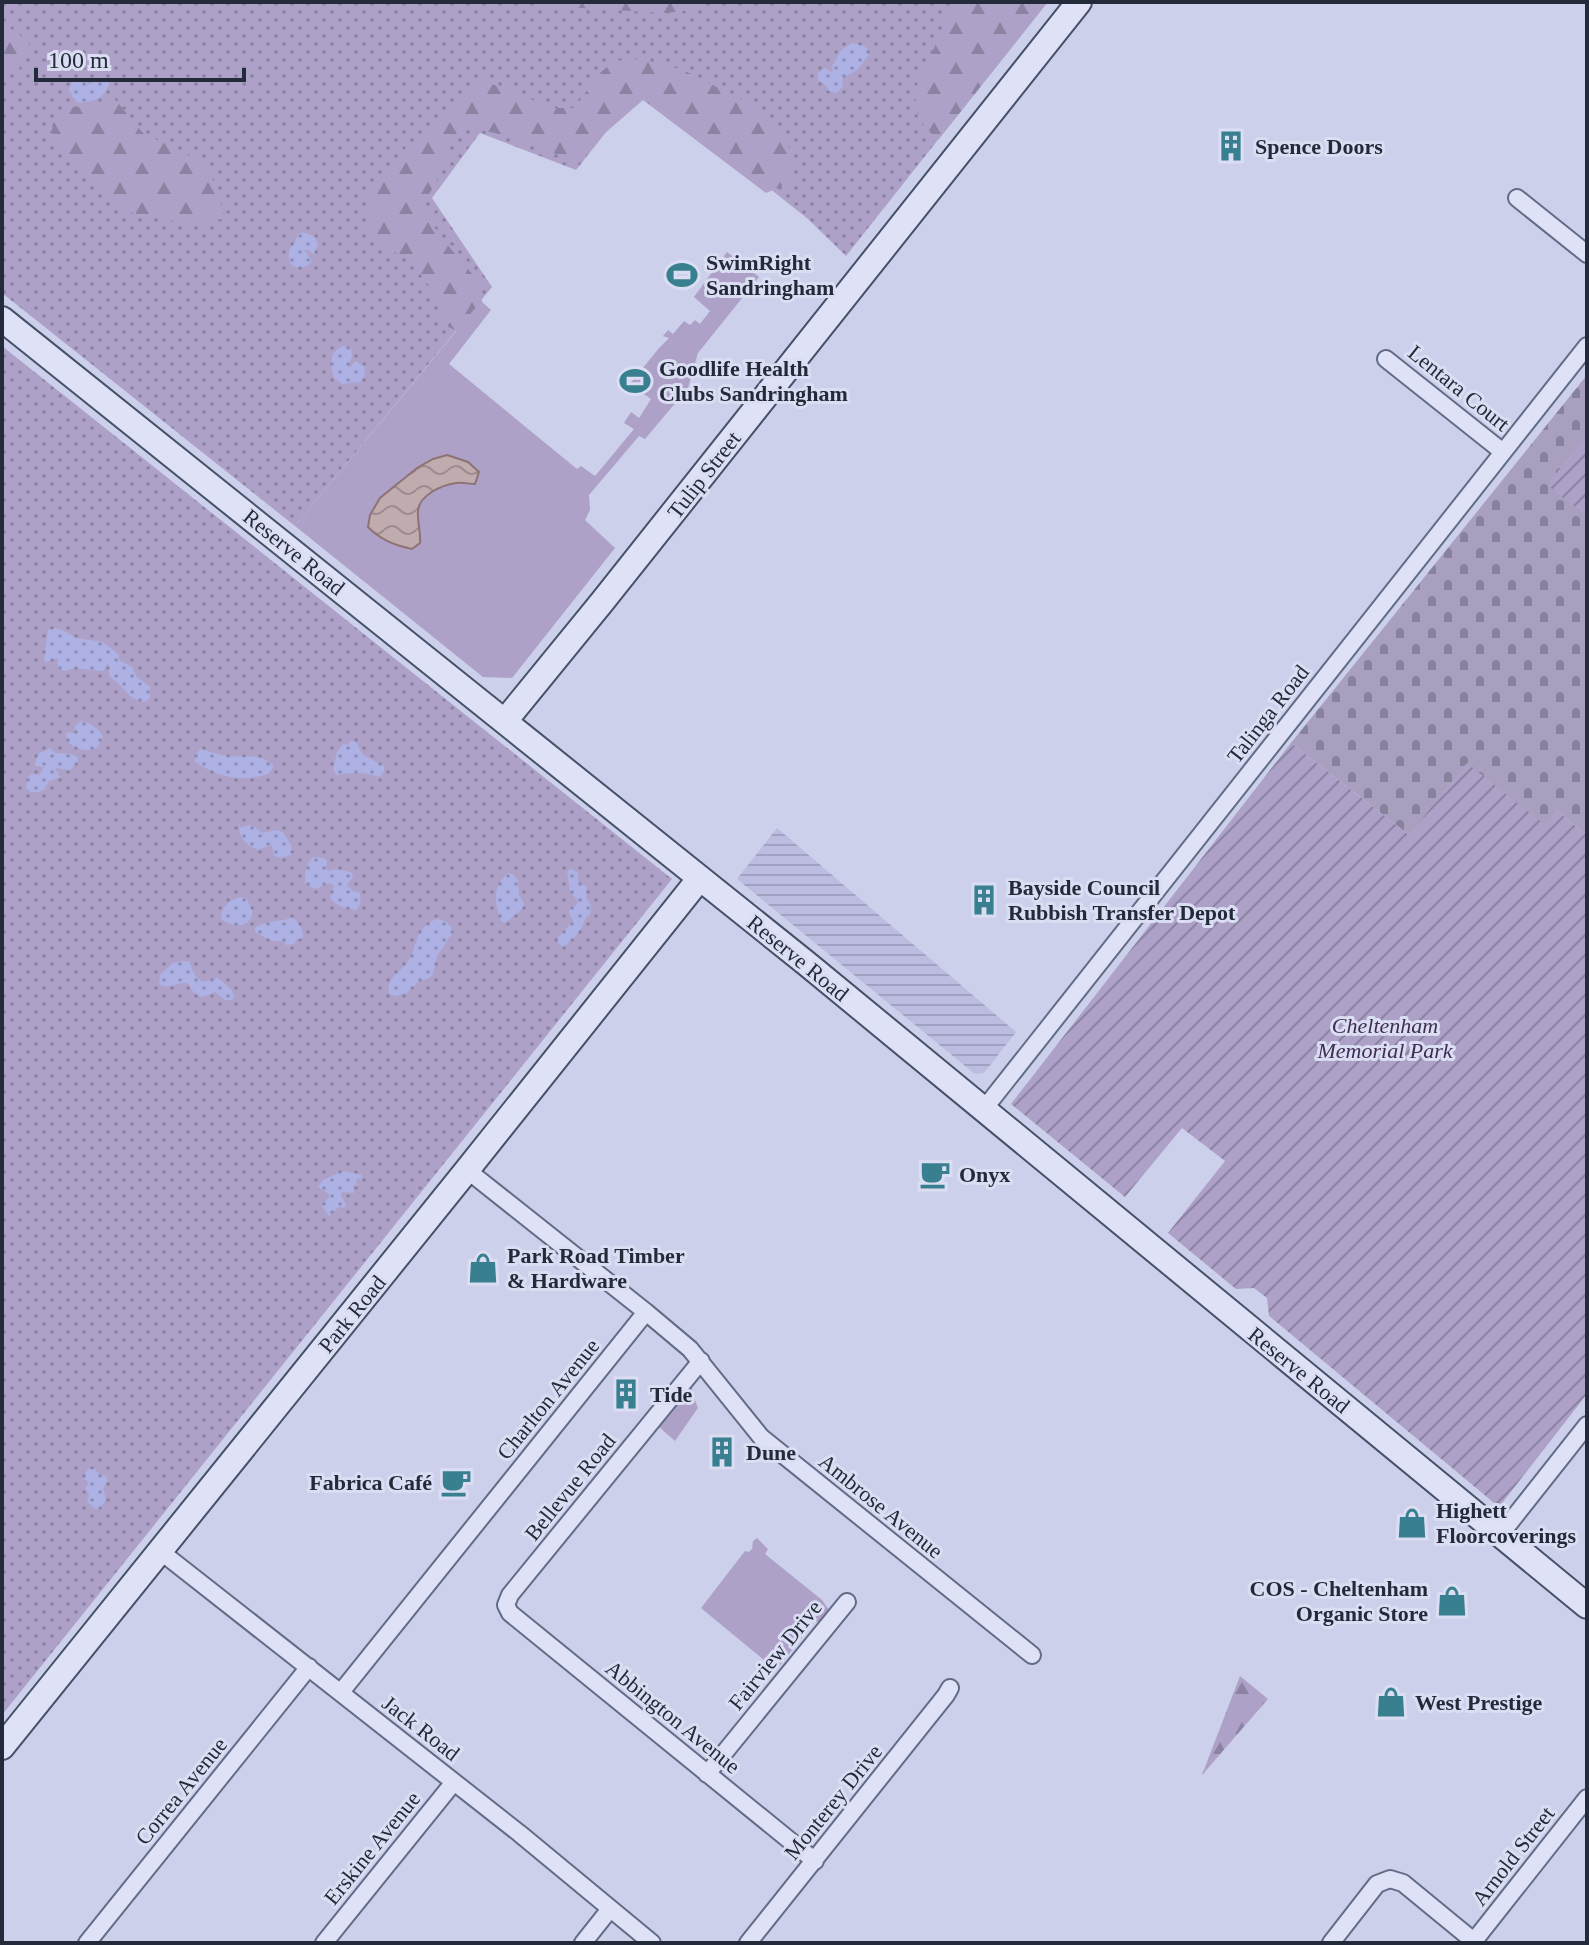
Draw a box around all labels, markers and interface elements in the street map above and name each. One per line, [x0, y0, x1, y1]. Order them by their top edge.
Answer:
scale bar [36, 32, 244, 82]
text: 100 m [48, 47, 109, 73]
building icon: Spence Doors [1214, 129, 1248, 163]
place label: Spence Doors [1255, 134, 1383, 159]
place label: SwimRight Sandringham [706, 250, 834, 300]
sports icon: SwimRight Sandringham [665, 258, 699, 292]
street label: Lentara Court [1403, 340, 1515, 436]
place label: Goodlife Health Clubs Sandringham [659, 356, 848, 406]
sports icon: Goodlife Health Clubs Sandringham [618, 364, 652, 398]
street label: Tulip Street [662, 426, 746, 524]
street label: Reserve Road [238, 504, 350, 600]
street label: Talinga Road [1222, 660, 1314, 768]
place label: Bayside Council Rubbish Transfer Depot [1008, 875, 1236, 925]
building icon: Bayside Council Rubbish Transfer Depot [967, 883, 1001, 917]
street label: Reserve Road [742, 910, 854, 1006]
park label: Cheltenham Memorial Park [1316, 1013, 1454, 1063]
cafe icon: Onyx [918, 1157, 952, 1191]
place label: Onyx [959, 1162, 1010, 1187]
place label: Park Road Timber & Hardware [507, 1243, 685, 1293]
shop icon: Park Road Timber & Hardware [466, 1251, 500, 1285]
street label: Park Road [313, 1270, 391, 1358]
street label: Reserve Road [1243, 1322, 1355, 1418]
street label: Charlton Avenue [492, 1334, 604, 1464]
building icon: Tide [609, 1377, 643, 1411]
place label: Tide [650, 1382, 693, 1407]
street label: Bellevue Road [519, 1429, 621, 1545]
building icon: Dune [705, 1435, 739, 1469]
place label: Dune [746, 1440, 796, 1465]
street label: Ambrose Avenue [814, 1449, 948, 1563]
cafe icon: Fabrica Café [439, 1465, 473, 1499]
place label: Fabrica Café [309, 1470, 432, 1495]
place label: Highett Floorcoverings [1436, 1498, 1577, 1548]
shop icon: Highett Floorcoverings [1395, 1506, 1429, 1540]
place label: COS - Cheltenham Organic Store [1250, 1576, 1428, 1626]
shop icon: COS - Cheltenham Organic Store [1435, 1584, 1469, 1618]
street label: Fairview Drive [723, 1595, 827, 1715]
street label: Abbington Avenue [601, 1655, 745, 1779]
shop icon: West Prestige [1374, 1685, 1408, 1719]
street label: Jack Road [377, 1690, 465, 1766]
place label: West Prestige [1415, 1690, 1543, 1715]
street label: Correa Avenue [130, 1732, 232, 1850]
street label: Monterey Drive [779, 1739, 887, 1865]
street label: Erskine Avenue [319, 1786, 425, 1910]
street label: Arnold Street [1466, 1801, 1560, 1911]

